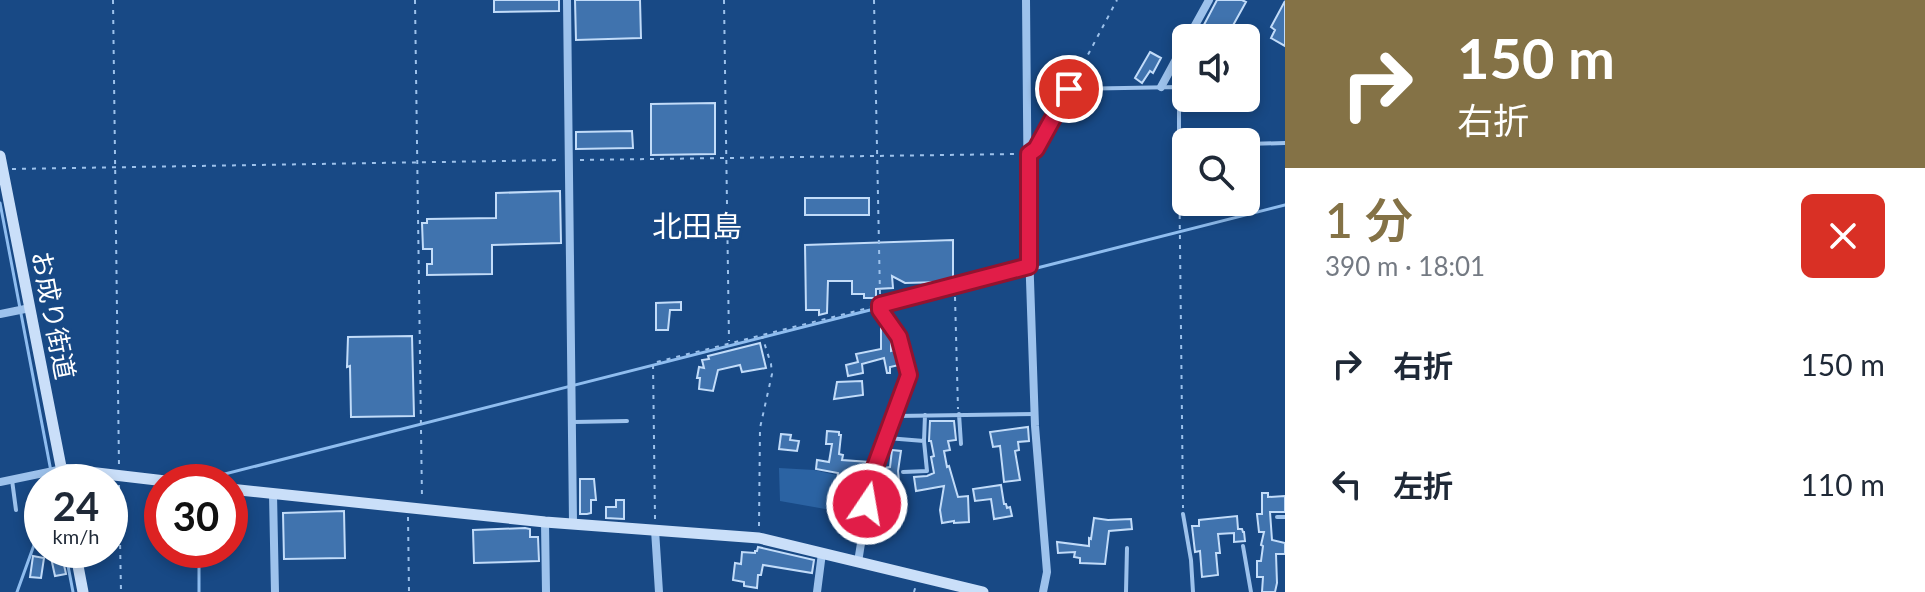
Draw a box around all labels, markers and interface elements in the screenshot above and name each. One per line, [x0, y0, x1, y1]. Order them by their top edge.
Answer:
map controls [1172, 24, 1260, 216]
button: sound [1172, 24, 1260, 112]
text: 150 m [1457, 24, 1615, 91]
icon: right [1325, 32, 1429, 136]
pin [1035, 55, 1103, 123]
icon: arrive [1047, 67, 1091, 111]
text: 右折 [1457, 98, 1529, 142]
button: search [1172, 128, 1260, 216]
text: 1 分 [1325, 191, 1413, 248]
button: close [1801, 194, 1885, 278]
district label: 北田島 [652, 207, 742, 243]
street label: お成り街道 [26, 248, 82, 382]
text: 390 m · 18:01 [1325, 250, 1485, 282]
icon: right [1325, 342, 1369, 386]
text: 150 m [1800, 346, 1885, 382]
text: 右折 [1393, 347, 1453, 383]
position arrow [825, 462, 909, 546]
icon: left [1325, 462, 1369, 506]
speed limit sign: 30 [144, 464, 248, 568]
text: 110 m [1800, 466, 1885, 502]
text: 左折 [1393, 467, 1453, 503]
text: 24 [53, 482, 99, 530]
text: km/h [53, 524, 99, 548]

